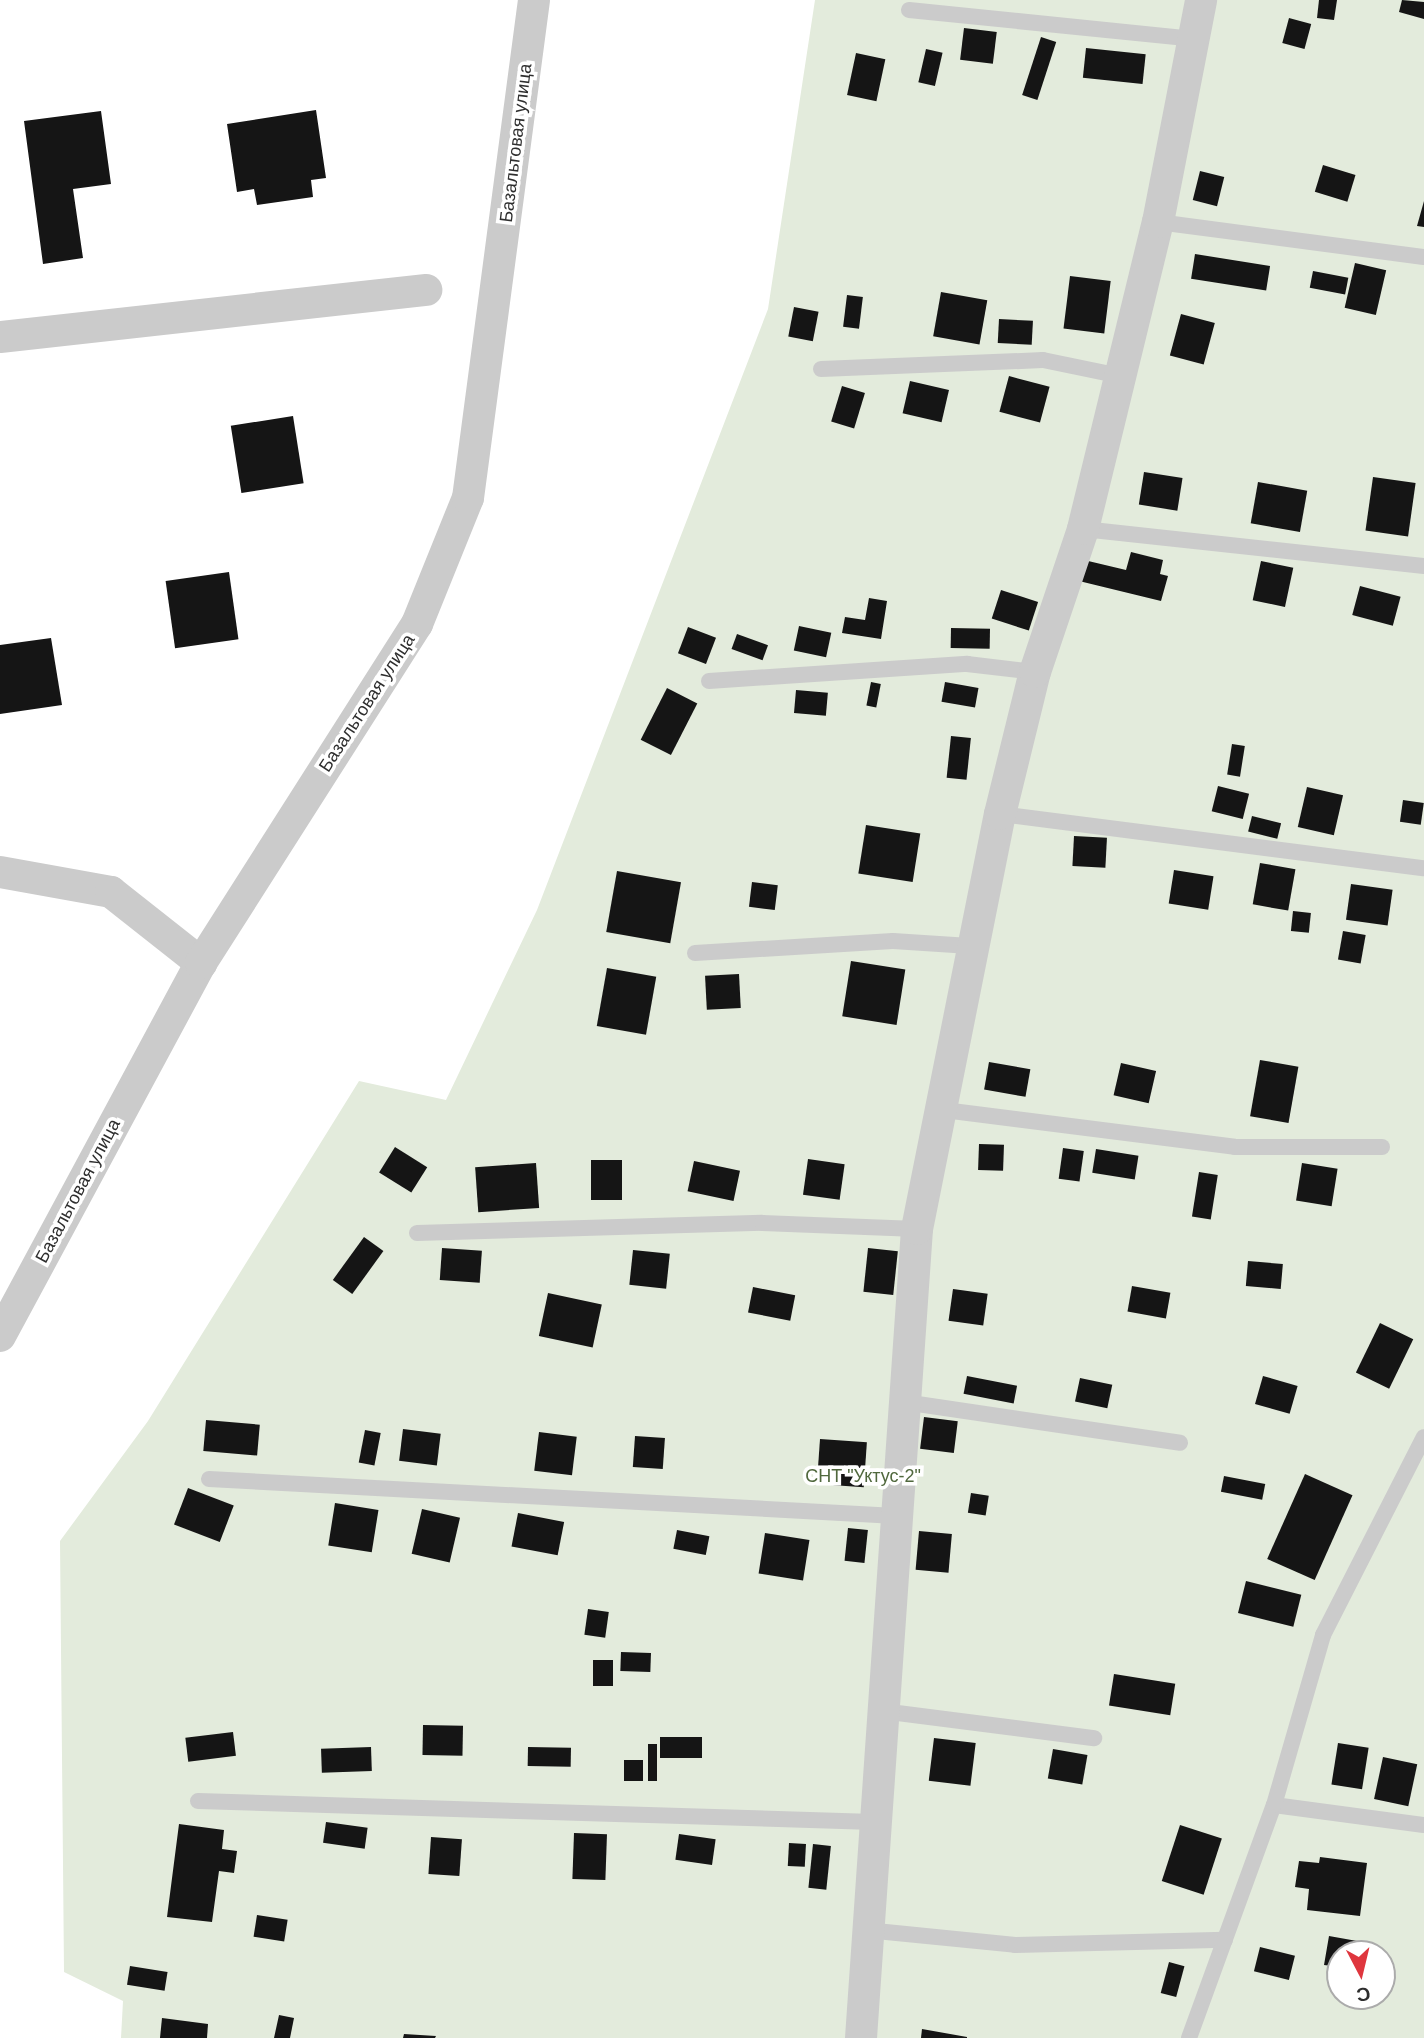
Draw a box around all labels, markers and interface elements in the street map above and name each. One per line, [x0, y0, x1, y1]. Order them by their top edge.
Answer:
street label: Базальтовая улица [496, 62, 536, 224]
street label: Базальтовая улица [314, 630, 420, 776]
street label: Базальтовая улица [31, 1115, 125, 1267]
park label: СНТ "Уктус-2" [805, 1465, 921, 1487]
north arrow [1326, 1940, 1396, 2010]
text: С [1355, 1983, 1371, 2006]

